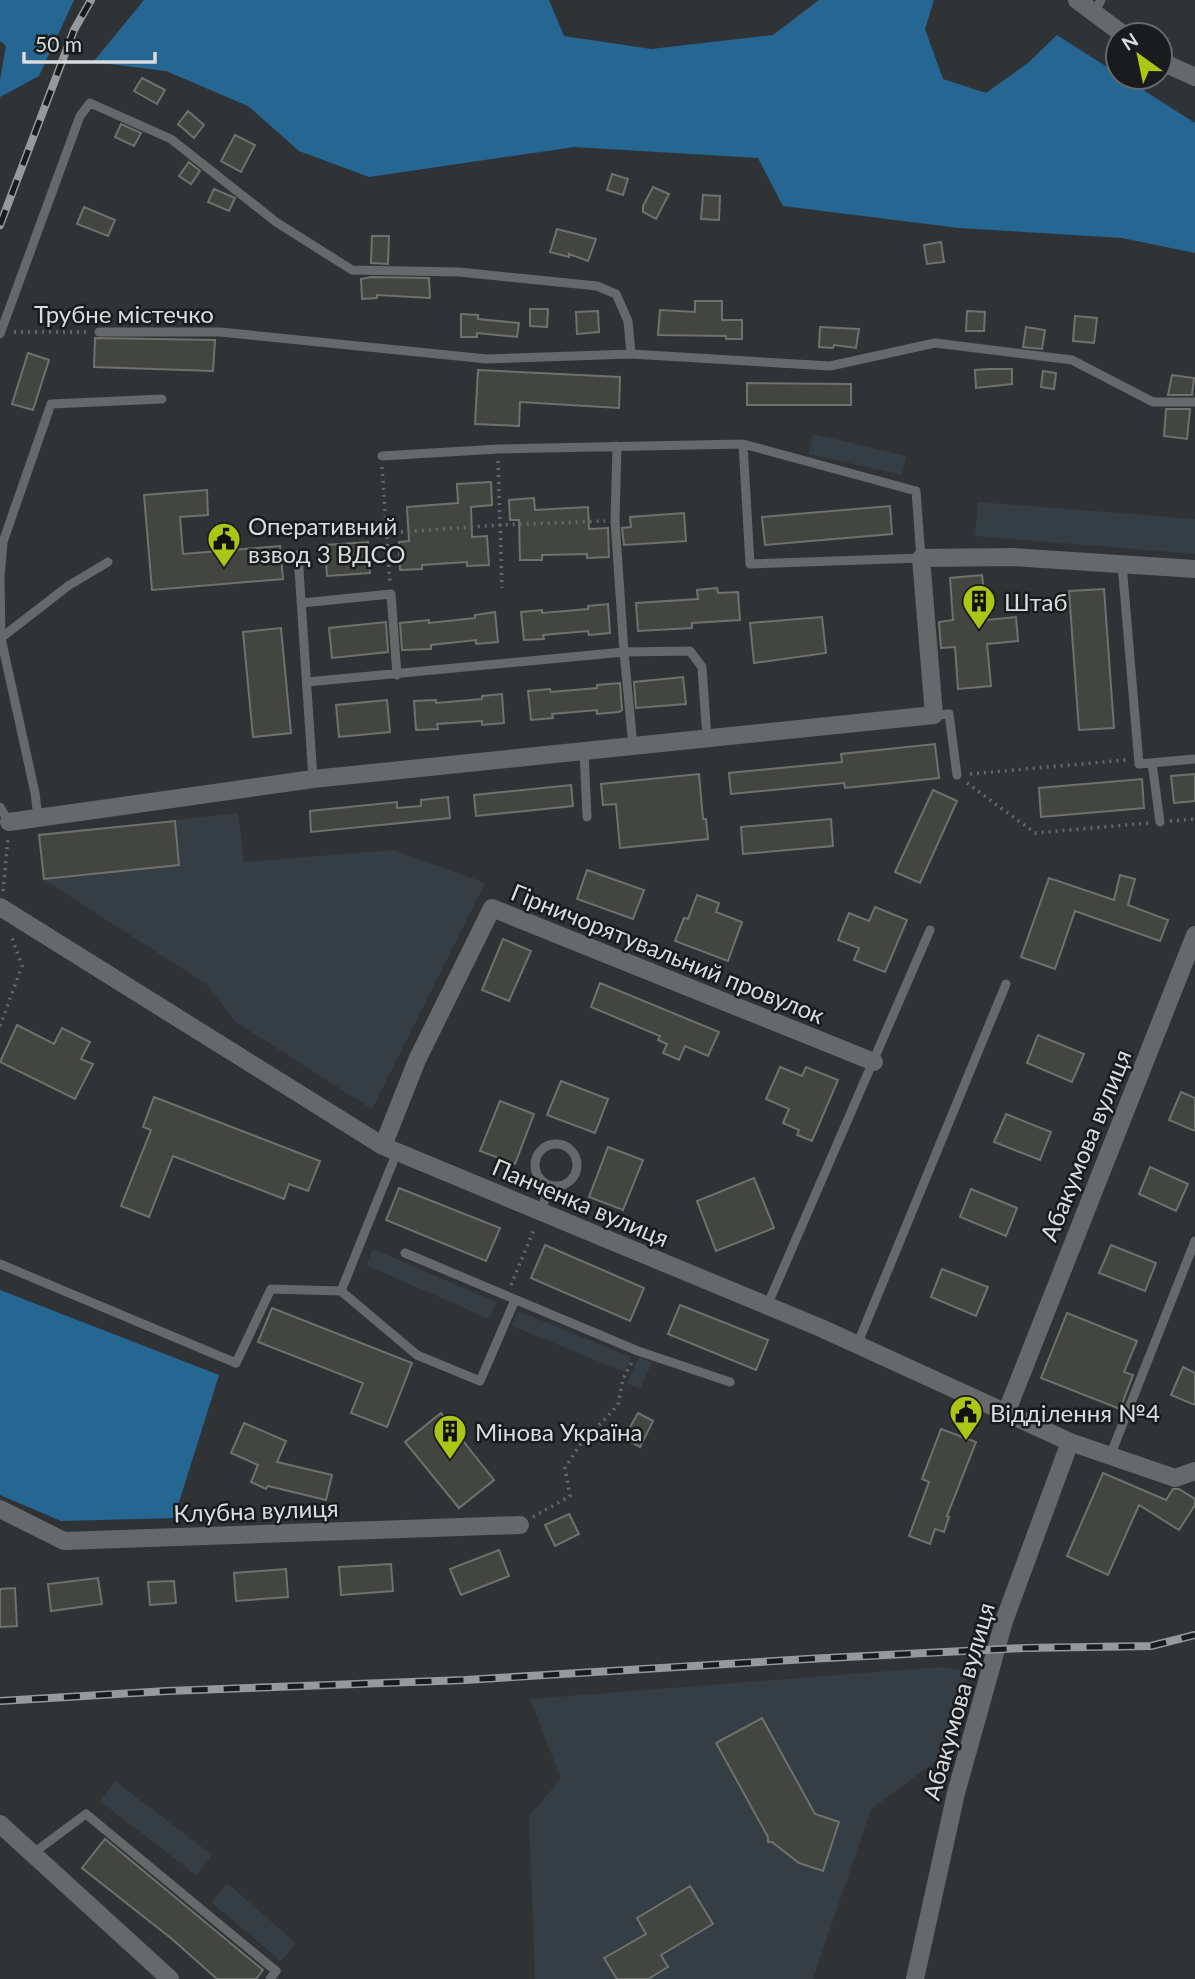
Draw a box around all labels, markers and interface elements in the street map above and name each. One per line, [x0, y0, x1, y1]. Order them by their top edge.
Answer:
scale bar [24, 21, 156, 65]
north arrow [1104, 21, 1174, 91]
text: N [1117, 28, 1142, 55]
text: 50 m [35, 31, 82, 56]
street label: Трубне містечко [34, 299, 214, 328]
place label: Оперативний взвод 3 ВДСО [248, 511, 406, 568]
public building icon: Оперативний взвод 3 ВДСО [205, 520, 243, 569]
building icon: Штаб [960, 582, 998, 631]
place label: Штаб [1004, 587, 1068, 616]
street label: Гірничорятувальний провулок [507, 877, 829, 1029]
street label: Абакумова вулиця [1033, 1045, 1137, 1245]
street label: Панченка вулиця [488, 1152, 674, 1252]
public building icon: Відділення №4 [947, 1393, 985, 1442]
place label: Відділення №4 [990, 1398, 1160, 1427]
building icon: Мінова Україна [431, 1412, 469, 1461]
place label: Мінова Україна [475, 1417, 642, 1446]
street label: Клубна вулиця [173, 1493, 339, 1527]
street label: Абакумова вулиця [916, 1599, 1000, 1803]

